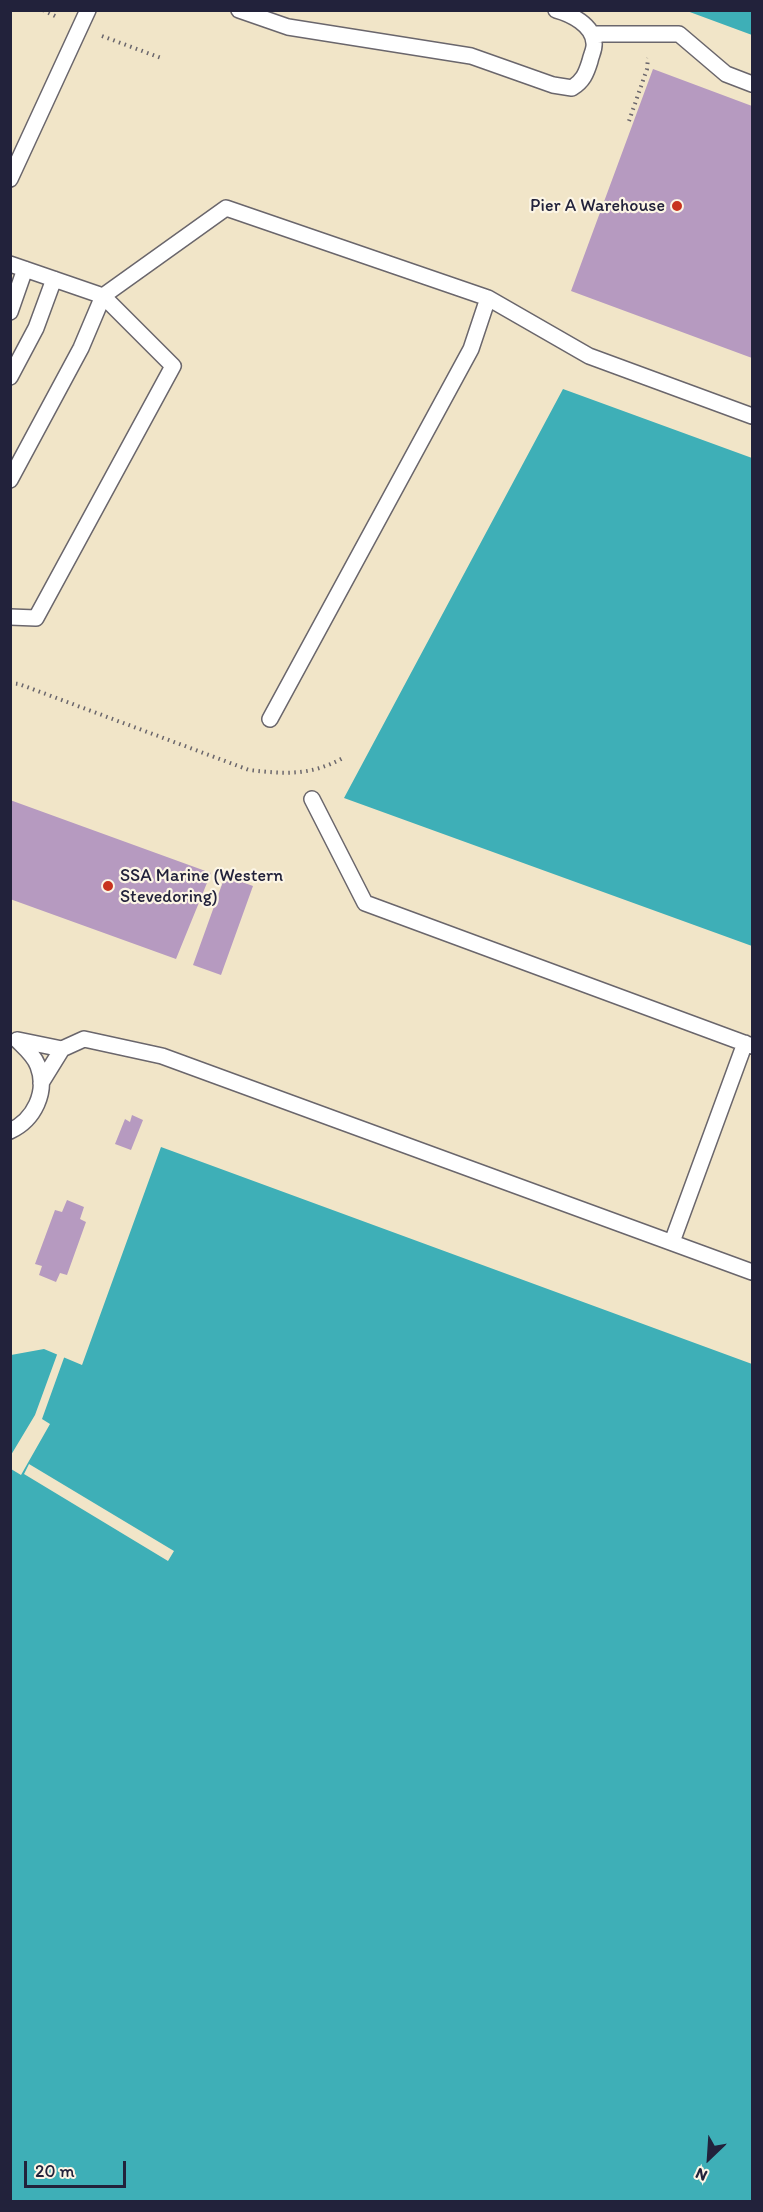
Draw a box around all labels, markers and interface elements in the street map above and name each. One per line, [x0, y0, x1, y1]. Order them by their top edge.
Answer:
place label: Pier A Warehouse [530, 195, 665, 217]
marker: Pier A Warehouse [670, 199, 684, 213]
place label: SSA Marine (Western Stevedoring) [120, 865, 283, 908]
marker: SSA Marine (Western Stevedoring) [101, 879, 115, 893]
north arrow [679, 2128, 739, 2188]
scale bar [27, 2149, 129, 2187]
text: 20 m [35, 2160, 75, 2182]
text: N [692, 2164, 710, 2186]

